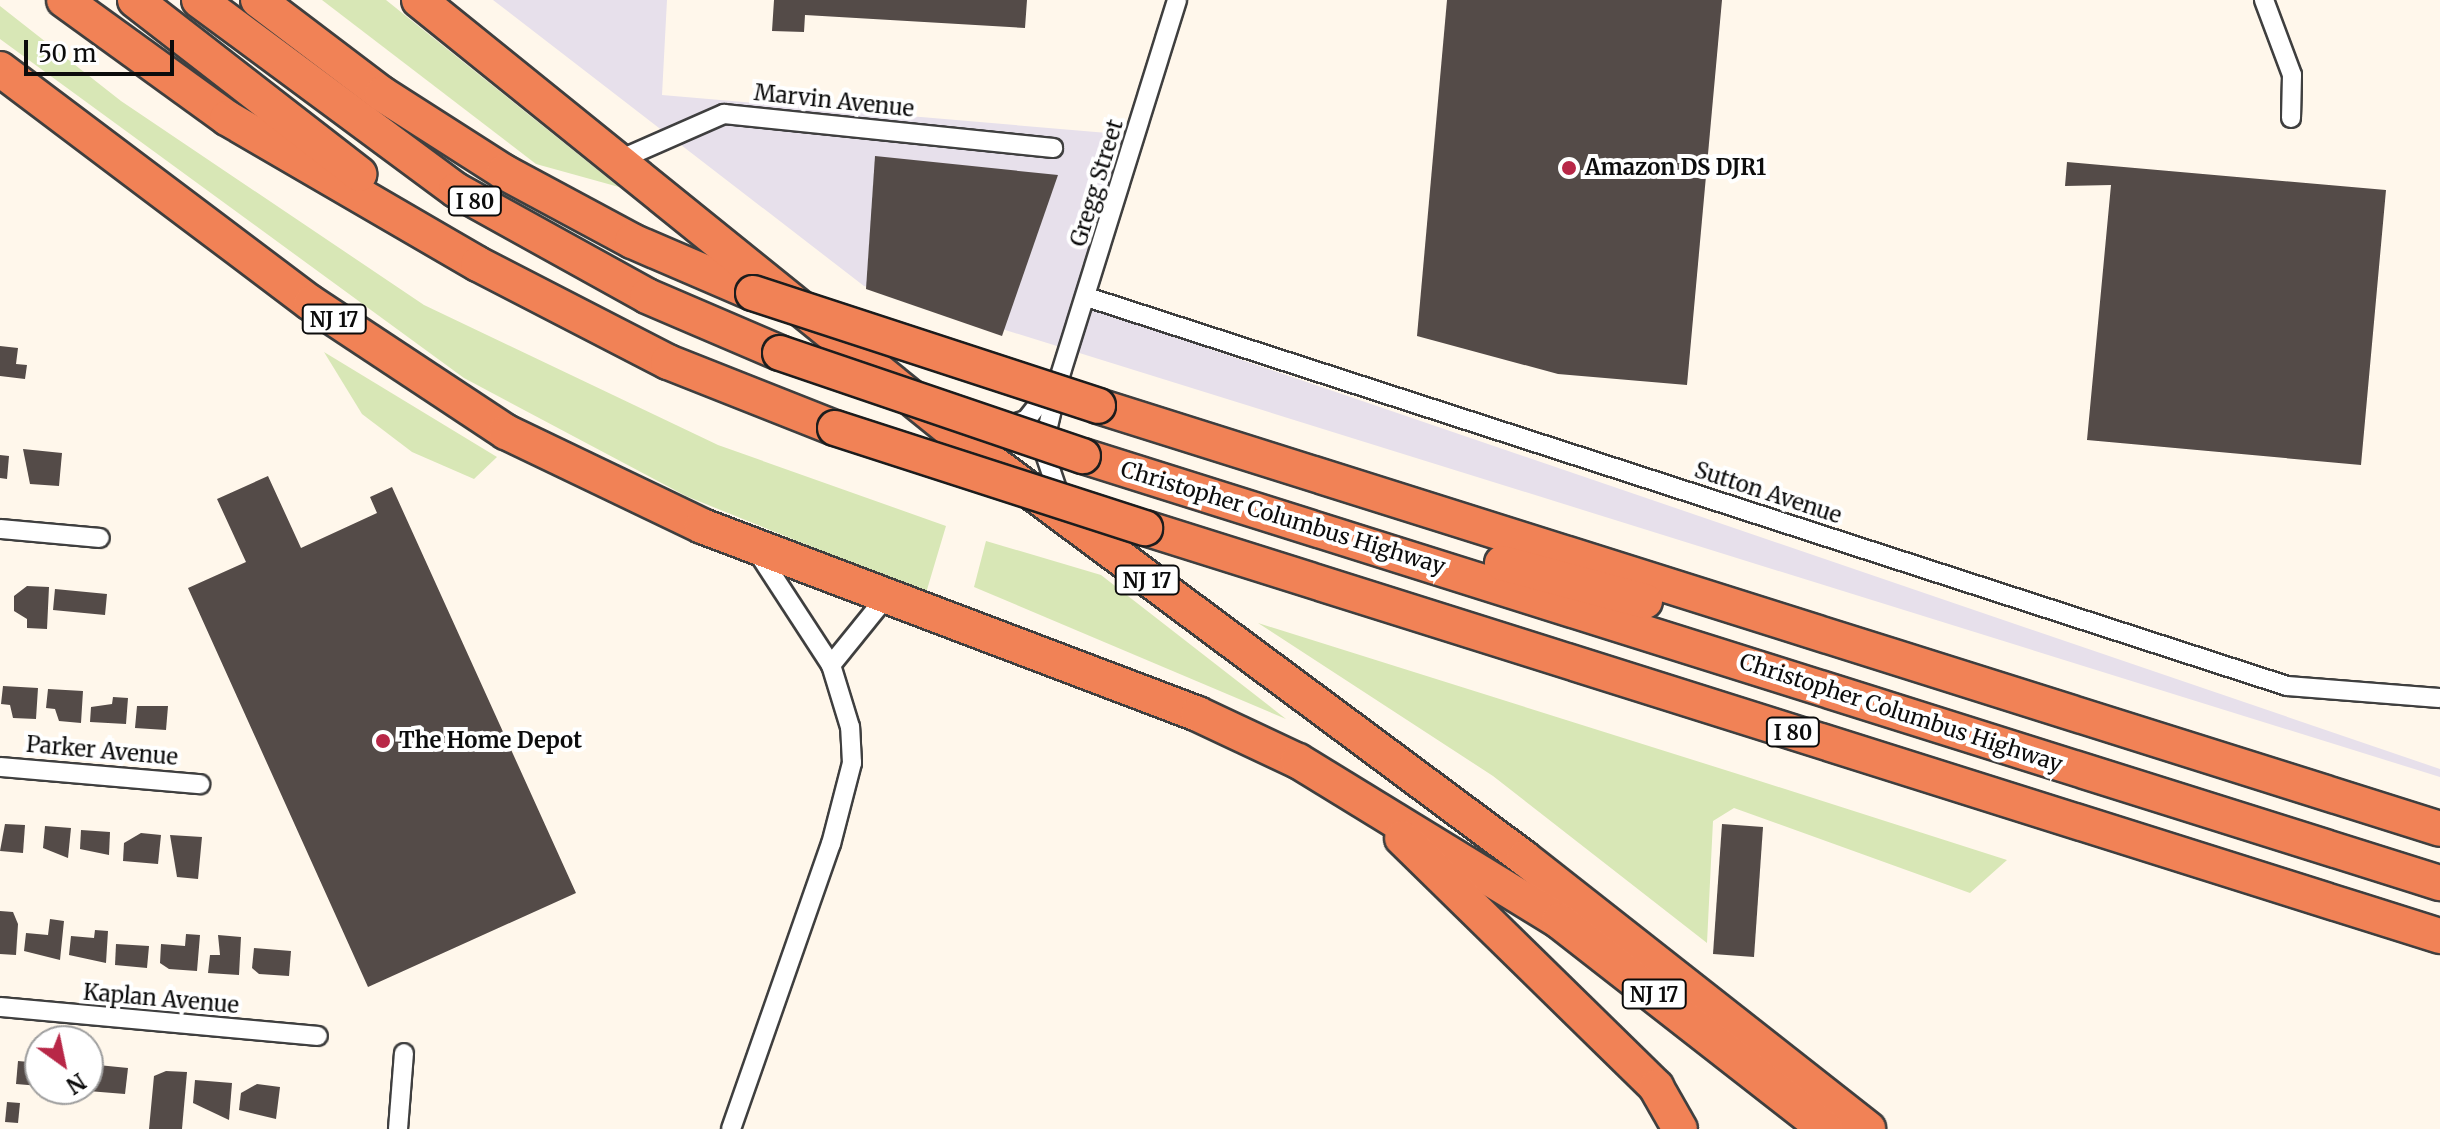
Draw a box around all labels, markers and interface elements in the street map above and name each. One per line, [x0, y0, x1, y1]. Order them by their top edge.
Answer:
scale bar [28, 24, 178, 74]
text: 50 m [38, 38, 97, 69]
street label: Marvin Avenue [753, 79, 915, 123]
street label: Gregg Street [1065, 116, 1129, 250]
place label: Amazon DS DJR1 [1585, 155, 1766, 181]
marker: Amazon DS DJR1 [1560, 159, 1578, 177]
road number: I 80 [447, 185, 503, 217]
road number: NJ 17 [300, 303, 368, 335]
street label: Christopher Columbus Highway [1118, 456, 1448, 580]
street label: Sutton Avenue [1691, 457, 1845, 529]
road number: NJ 17 [1113, 564, 1181, 596]
street label: Christopher Columbus Highway [1736, 648, 2066, 778]
road number: I 80 [1765, 716, 1821, 748]
place label: The Home Depot [399, 728, 582, 754]
street label: Parker Avenue [25, 731, 179, 771]
marker: The Home Depot [374, 732, 392, 750]
road number: NJ 17 [1620, 978, 1688, 1010]
street label: Kaplan Avenue [82, 979, 240, 1019]
north arrow [24, 1025, 104, 1105]
text: N [61, 1067, 91, 1100]

